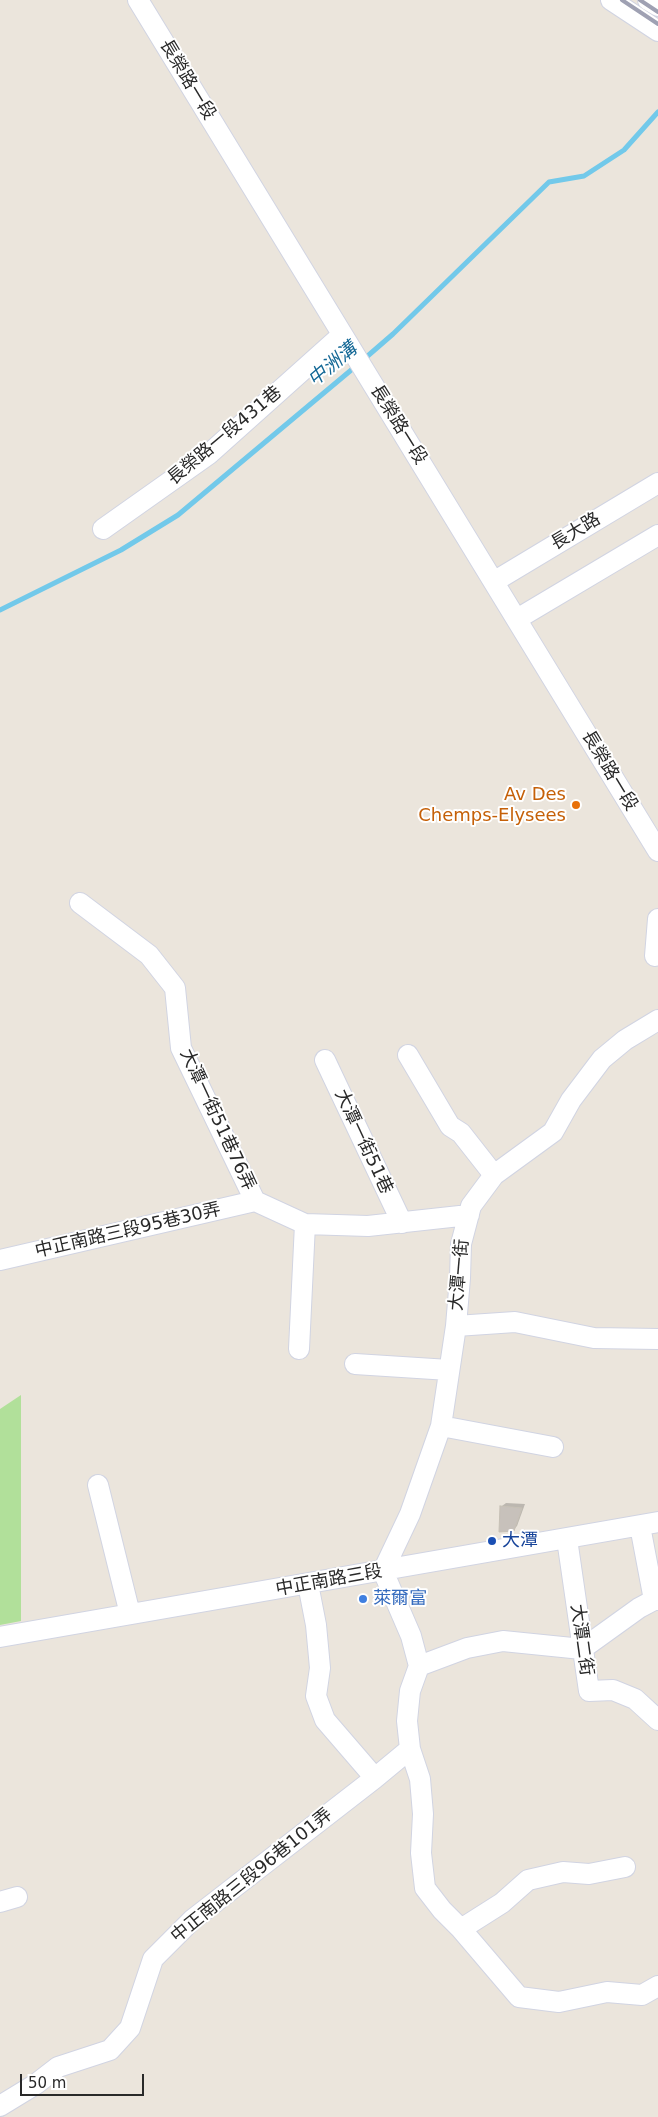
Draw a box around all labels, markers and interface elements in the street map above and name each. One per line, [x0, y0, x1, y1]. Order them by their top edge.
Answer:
street label: 長榮路一段 [155, 36, 219, 124]
water label: 中洲溝 [304, 338, 362, 392]
street label: 長榮路一段 [365, 381, 431, 469]
street label: 長榮路一段431巷 [164, 382, 286, 490]
street label: 長大路 [547, 509, 605, 555]
street label: 長榮路一段 [577, 727, 641, 815]
place label: Av Des Chemps-Elysees [418, 784, 566, 826]
marker: Av Des Chemps-Elysees [570, 799, 582, 811]
street label: 大潭一街51巷76弄 [175, 1046, 259, 1194]
street label: 大潭一街51巷 [329, 1086, 397, 1198]
street label: 中正南路三段95巷30弄 [33, 1199, 223, 1263]
street label: 大潭一街 [446, 1238, 474, 1312]
place label: 大潭 [502, 1530, 538, 1552]
marker: 大潭 [486, 1535, 498, 1547]
street label: 中正南路三段 [274, 1561, 384, 1601]
place label: 萊爾富 [373, 1588, 427, 1610]
marker: 萊爾富 [357, 1593, 369, 1605]
street label: 大潭二街 [565, 1603, 597, 1677]
street label: 中正南路三段96巷101弄 [167, 1804, 337, 1948]
scale bar [22, 2064, 146, 2096]
text: 50 m [28, 2074, 66, 2092]

